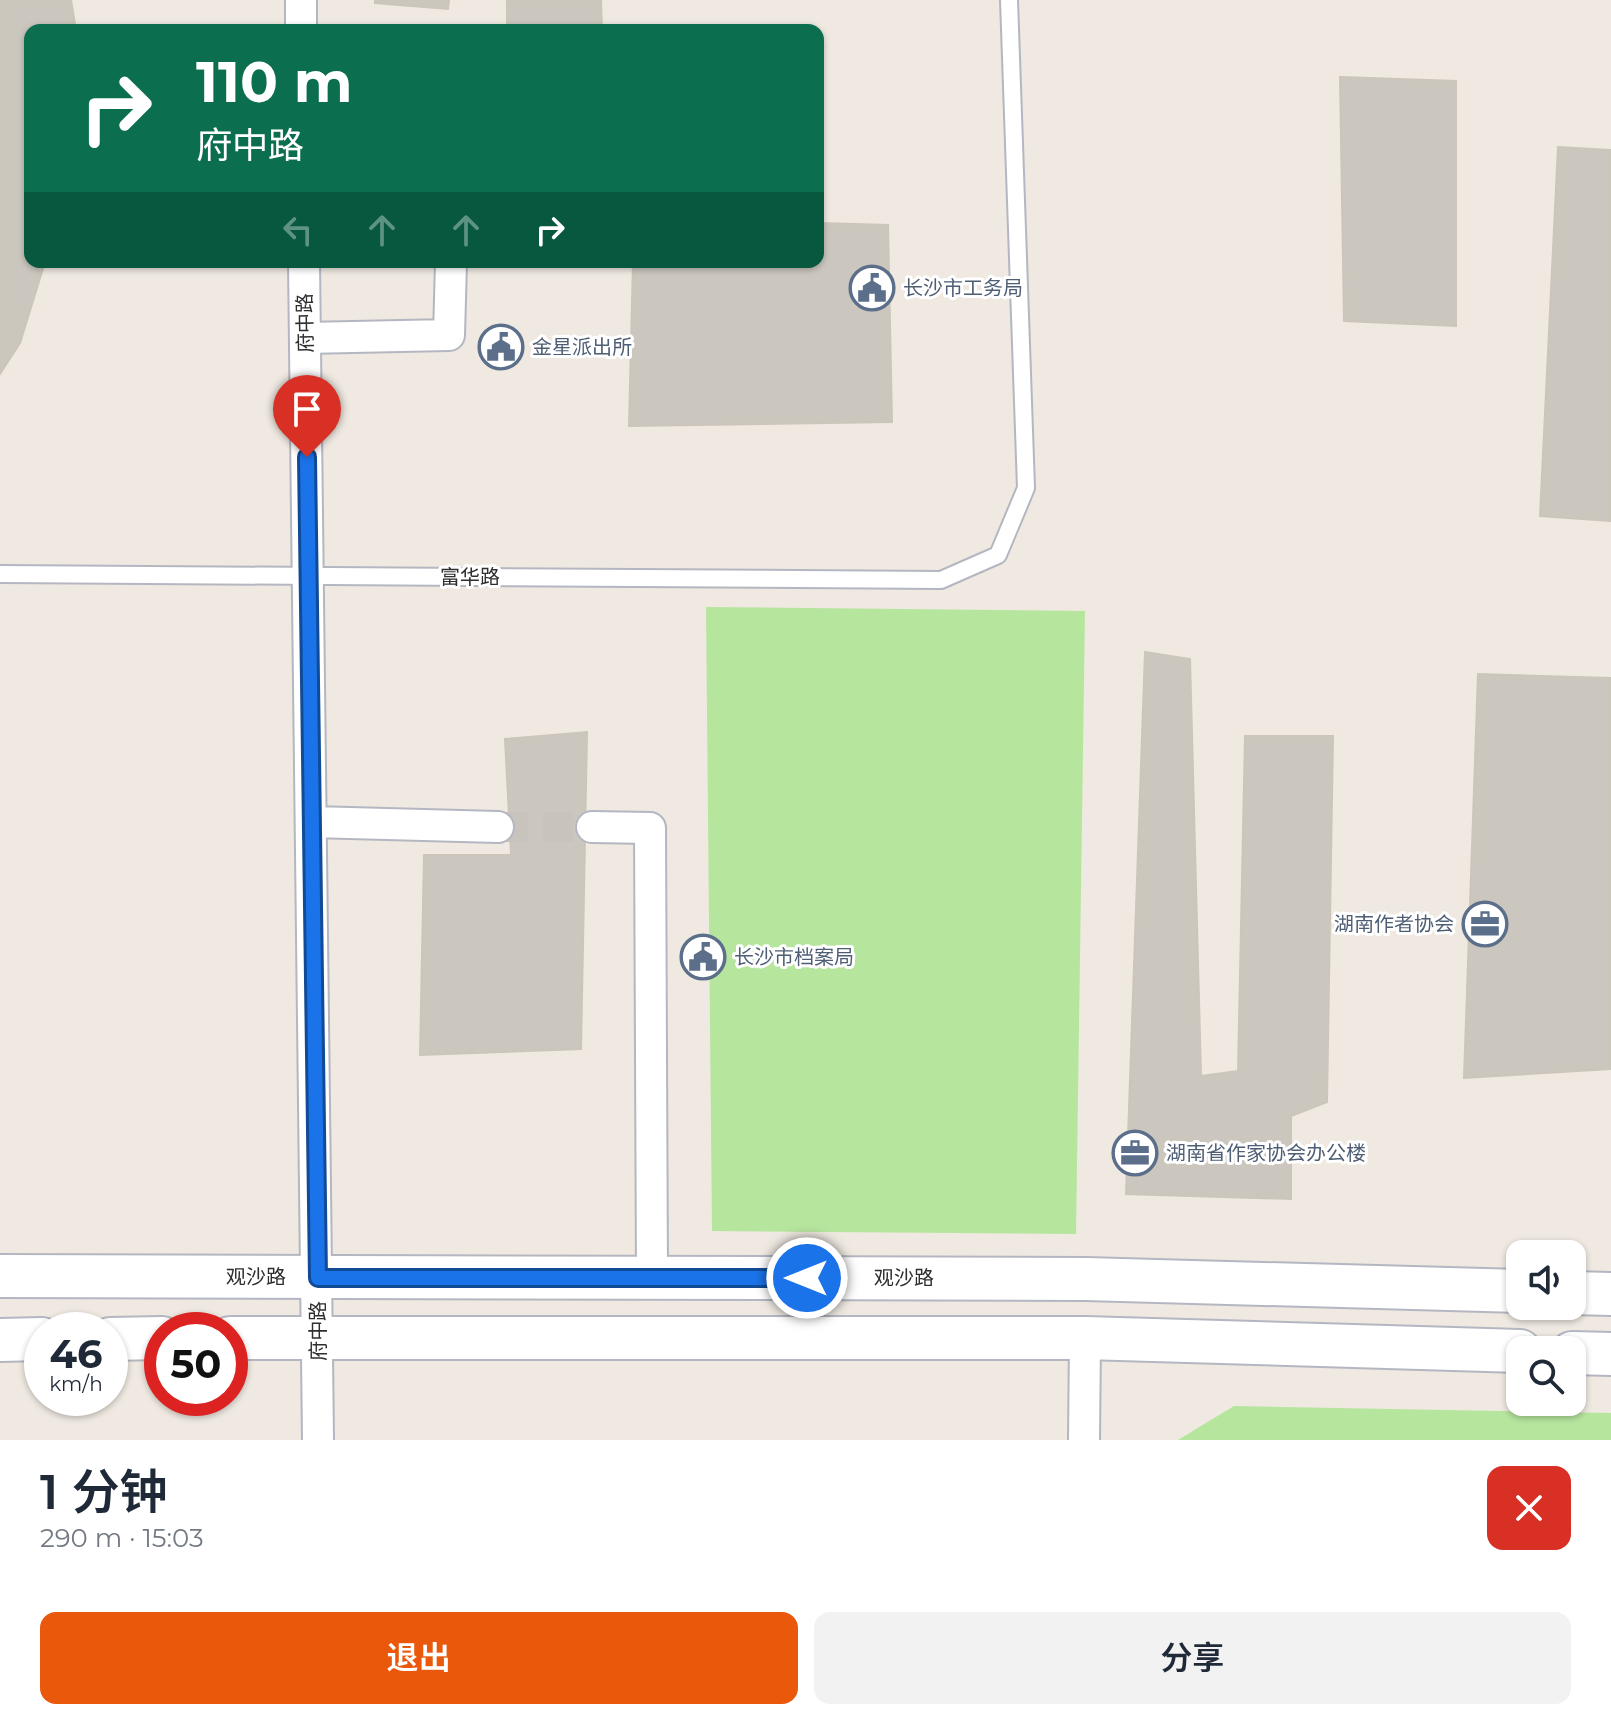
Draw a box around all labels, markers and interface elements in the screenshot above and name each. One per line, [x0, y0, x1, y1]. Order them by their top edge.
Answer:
text: 110 m [196, 48, 353, 116]
icon: right [64, 56, 168, 160]
text: 府中路 [196, 123, 304, 167]
icon: left [276, 208, 320, 252]
icon: ahead [360, 208, 404, 252]
icon: ahead [444, 208, 488, 252]
icon: right [528, 208, 572, 252]
public building icon: 长沙市工务局 [848, 264, 896, 312]
place label: 长沙市工务局 [903, 276, 1023, 300]
street label: 府中路 [292, 293, 318, 353]
public building icon: 金星派出所 [477, 323, 525, 371]
place label: 金星派出所 [532, 335, 632, 359]
pin [273, 375, 341, 457]
icon: arrive [285, 387, 329, 431]
street label: 富华路 [440, 565, 500, 589]
office icon: 湖南作者协会 [1461, 900, 1509, 948]
place label: 湖南作者协会 [1334, 912, 1454, 936]
public building icon: 长沙市档案局 [679, 933, 727, 981]
place label: 长沙市档案局 [734, 945, 854, 969]
office icon: 湖南省作家协会办公楼 [1111, 1129, 1159, 1177]
place label: 湖南省作家协会办公楼 [1166, 1141, 1366, 1165]
position arrow [765, 1236, 849, 1320]
map controls [1506, 1240, 1586, 1416]
button: sound [1506, 1240, 1586, 1320]
street label: 观沙路 [226, 1265, 286, 1289]
street label: 观沙路 [874, 1266, 934, 1290]
street label: 府中路 [306, 1301, 330, 1361]
speed limit sign: 50 [144, 1312, 248, 1416]
text: 46 [49, 1329, 103, 1378]
button: search [1506, 1336, 1586, 1416]
text: km/h [49, 1372, 103, 1396]
text: 1 分钟 [40, 1463, 168, 1521]
button: close [1487, 1466, 1571, 1550]
text: 290 m · 15:03 [40, 1522, 204, 1554]
button: 退出 [40, 1612, 798, 1704]
button: 分享 [814, 1612, 1571, 1704]

